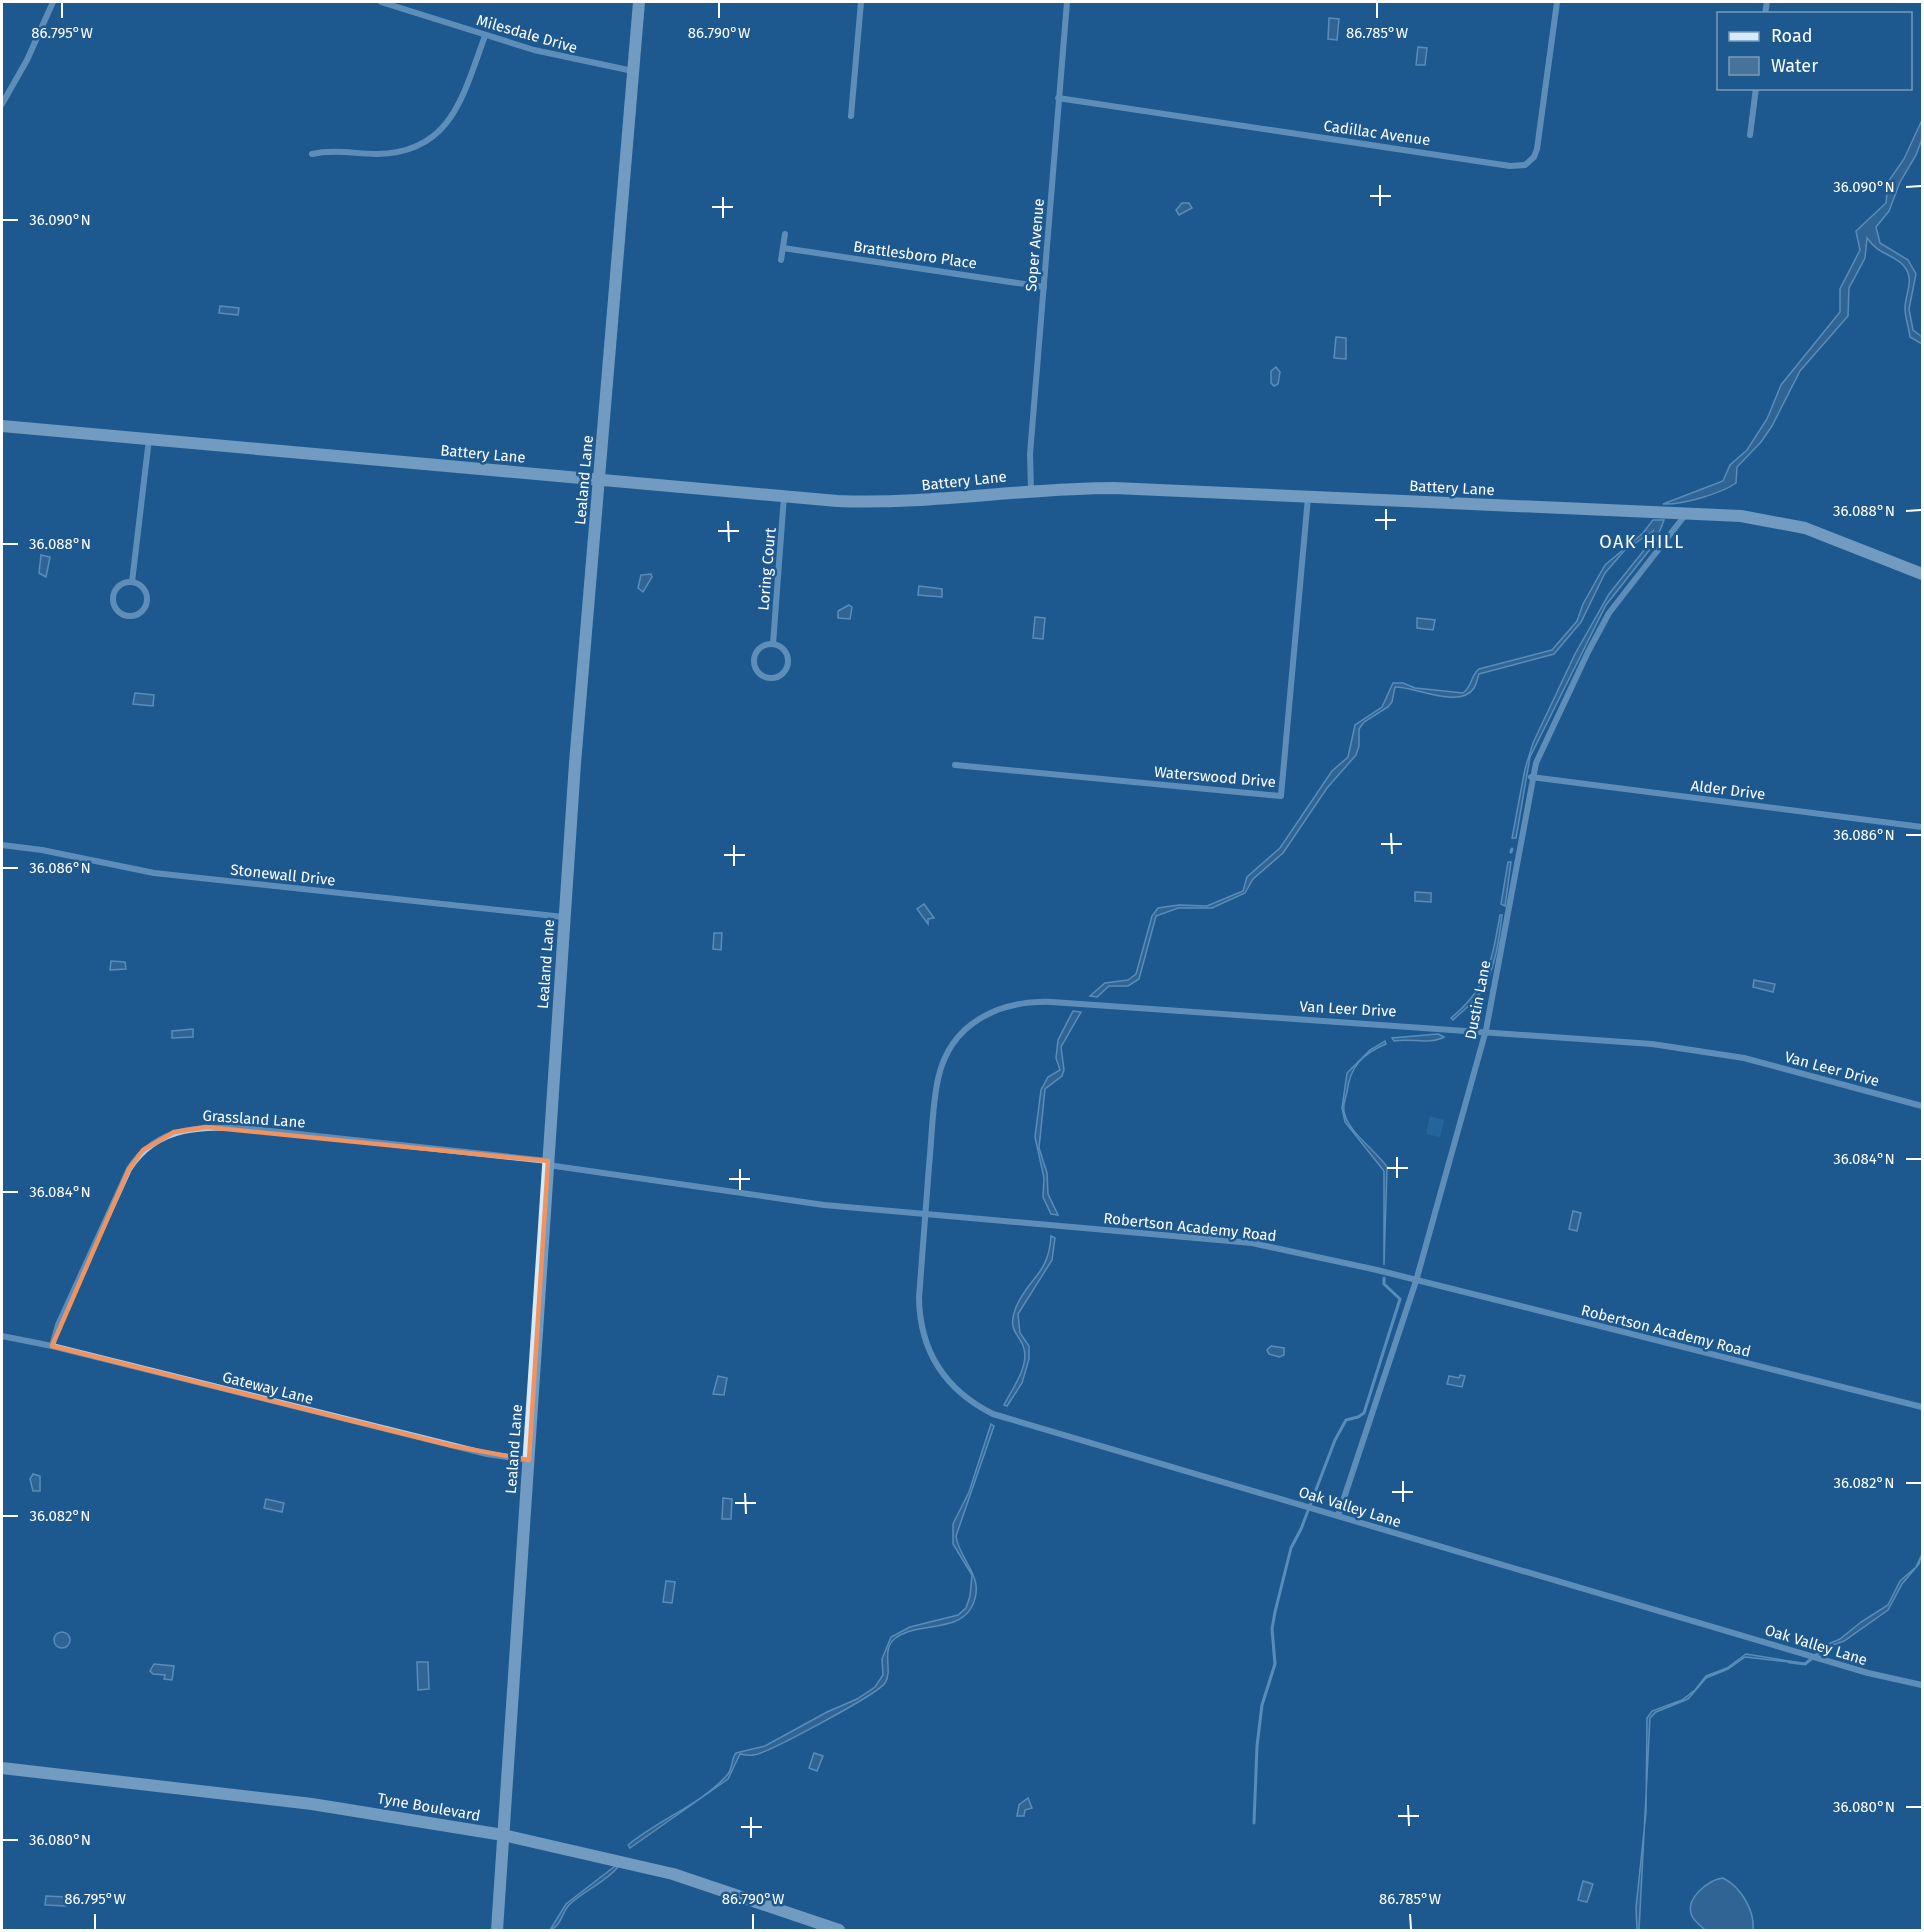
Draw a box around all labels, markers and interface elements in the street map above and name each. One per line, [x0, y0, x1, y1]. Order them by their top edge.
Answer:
street label: Milesdale Drive [475, 11, 579, 57]
legend [1717, 12, 1912, 90]
text: 86.795°W [31, 24, 93, 42]
text: 86.790°W [688, 24, 751, 42]
text: 86.785°W [1346, 24, 1409, 42]
text: Road [1771, 25, 1813, 47]
text: Water [1771, 55, 1818, 77]
street label: Cadillac Avenue [1323, 117, 1431, 149]
text: 36.090°N [1833, 178, 1895, 196]
street label: Soper Avenue [1022, 198, 1048, 292]
text: 36.090°N [29, 211, 91, 229]
street label: Brattlesboro Place [852, 237, 978, 273]
street label: Lealand Lane [571, 434, 597, 526]
street label: Battery Lane [440, 441, 526, 467]
street label: Battery Lane [920, 468, 1008, 494]
street label: Battery Lane [1409, 477, 1495, 499]
text: 36.088°N [1833, 502, 1895, 520]
street label: Loring Court [754, 526, 780, 611]
district label: OAK HILL [1599, 531, 1685, 553]
text: 36.088°N [29, 535, 91, 553]
street label: Waterswood Drive [1153, 763, 1277, 791]
street label: Alder Drive [1690, 776, 1766, 804]
text: 36.086°N [1833, 826, 1895, 844]
text: 36.086°N [29, 859, 91, 877]
street label: Stonewall Drive [230, 861, 336, 889]
street label: Lealand Lane [534, 919, 558, 1009]
street label: Dustin Lane [1462, 959, 1494, 1041]
street label: Van Leer Drive [1299, 997, 1397, 1021]
street label: Van Leer Drive [1783, 1048, 1881, 1090]
street label: Grassland Lane [202, 1106, 306, 1132]
text: 36.084°N [1833, 1150, 1895, 1168]
text: 36.084°N [29, 1183, 91, 1201]
street label: Robertson Academy Road [1103, 1209, 1277, 1245]
street label: Robertson Academy Road [1579, 1301, 1753, 1361]
street label: Gateway Lane [221, 1368, 315, 1408]
street label: Lealand Lane [502, 1404, 526, 1494]
text: 36.082°N [1834, 1474, 1894, 1492]
street label: Oak Valley Lane [1296, 1483, 1404, 1531]
text: 36.082°N [30, 1507, 90, 1525]
street label: Oak Valley Lane [1762, 1621, 1870, 1669]
street label: Tyne Boulevard [376, 1789, 482, 1825]
text: 36.080°N [1833, 1798, 1895, 1816]
text: 36.080°N [29, 1831, 91, 1849]
text: 86.795°W [64, 1890, 126, 1908]
text: 86.790°W [722, 1890, 785, 1908]
text: 86.785°W [1379, 1890, 1442, 1908]

